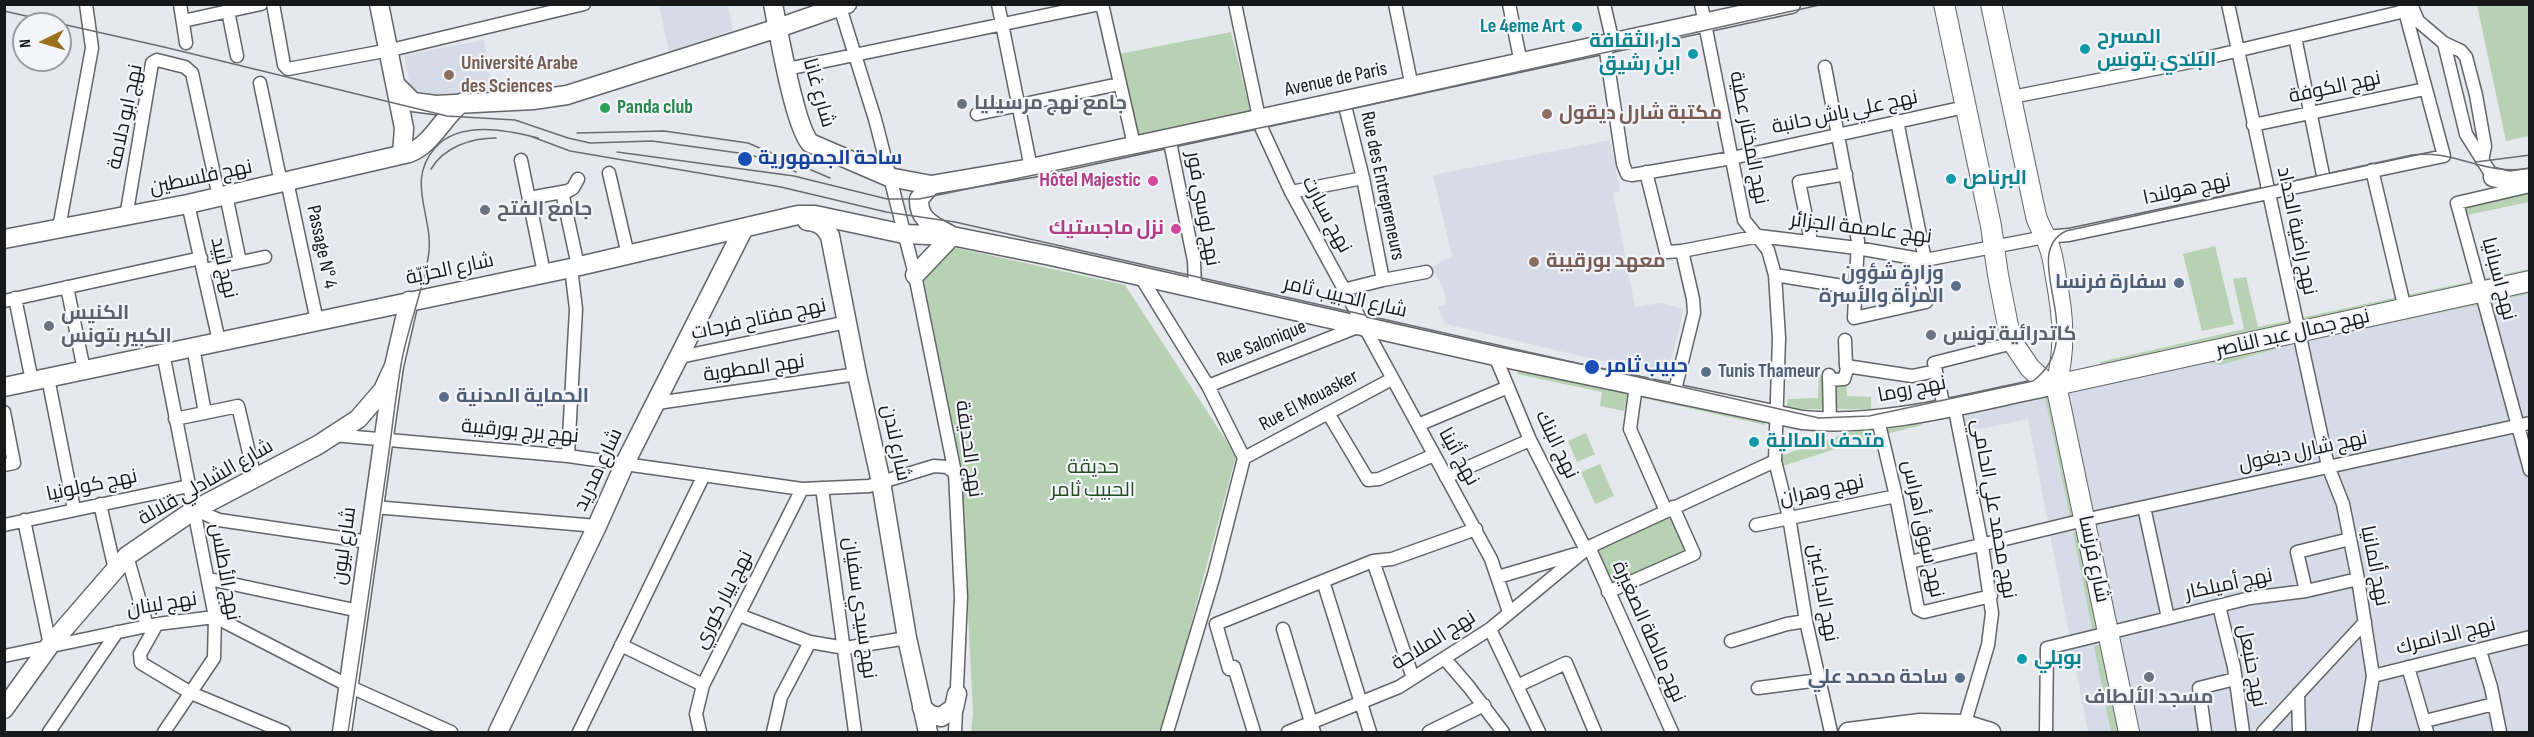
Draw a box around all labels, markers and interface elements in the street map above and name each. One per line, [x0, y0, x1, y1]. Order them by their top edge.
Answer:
north arrow [12, 12, 72, 72]
place label: Le 4eme Art [1480, 15, 1565, 39]
marker: Le 4eme Art [1570, 20, 1584, 34]
place label: المسرح البلدي بتونس [2097, 26, 2216, 73]
place label: دار الثقافة ابن رشيق [1589, 30, 1681, 77]
text: N [16, 38, 35, 49]
marker: المسرح البلدي بتونس [2078, 42, 2092, 56]
marker: دار الثقافة ابن رشيق [1686, 47, 1700, 61]
place label: Université Arabe des Sciences [461, 52, 578, 99]
street label: شارع غانا [797, 56, 839, 130]
street label: Avenue de Paris [1283, 57, 1389, 103]
street label: نهج ابو دلامة [103, 62, 149, 172]
street label: نهج الكوفة [2287, 67, 2383, 109]
marker: Université Arabe des Sciences [442, 68, 456, 82]
street label: نهج المختار عطية [1723, 69, 1773, 207]
street label: نهج علي باش حانبة [1770, 86, 1920, 140]
place label: جامع نهج مرسيليا [974, 92, 1127, 116]
place label: Panda club [617, 96, 693, 120]
marker: جامع نهج مرسيليا [955, 97, 969, 111]
marker: Panda club [598, 101, 612, 115]
place label: مكتبة شارل ديقول [1559, 102, 1722, 126]
marker: مكتبة شارل ديقول [1540, 107, 1554, 121]
street label: Rue des Entrepreneurs [1355, 109, 1409, 263]
place label: ساحة الجمهورية [758, 147, 903, 171]
marker: ساحة الجمهورية [736, 150, 754, 168]
street label: نهج لوسي فور [1180, 150, 1224, 268]
street label: نهج فلسطين [147, 155, 255, 201]
street label: نهج راضية الحداد [2271, 165, 2321, 297]
place label: البرناص [1963, 167, 2027, 191]
place label: Hôtel Majestic [1039, 169, 1141, 193]
street label: نهج هولندا [2141, 169, 2233, 211]
street label: نهج سبارت [1296, 172, 1356, 258]
marker: البرناص [1944, 172, 1958, 186]
marker: Hôtel Majestic [1146, 174, 1160, 188]
place label: جامع الفتح [497, 198, 592, 222]
street label: Passage N° 4 [300, 203, 342, 291]
marker: جامع الفتح [478, 203, 492, 217]
street label: نهج عاصمة الجزائر [1789, 208, 1933, 250]
place label: نزل ماجستيك [1049, 217, 1164, 241]
marker: نزل ماجستيك [1169, 222, 1183, 236]
street label: نهج لبيد [204, 235, 242, 301]
street label: نهج اسبانيا [2475, 235, 2521, 323]
street label: شارع الحرّيّة [404, 249, 496, 291]
place label: معهد بورقيبة [1546, 250, 1666, 274]
marker: معهد بورقيبة [1527, 255, 1541, 269]
place label: وزارة شؤون المرأة والأسرة [1819, 262, 1944, 309]
place label: سفارة فرنسا [2055, 271, 2167, 295]
street label: شارع الحبيب ثامر [1281, 272, 1409, 324]
marker: سفارة فرنسا [2172, 276, 2186, 290]
marker: وزارة شؤون المرأة والأسرة [1949, 279, 1963, 293]
street label: نهج مفتاح فرحات [689, 294, 829, 346]
place label: الكنيس الكبير بتونس [61, 302, 172, 349]
street label: نهج جمال عبد الناصر [2214, 305, 2372, 363]
street label: Rue Salonique [1214, 315, 1310, 373]
marker: الكنيس الكبير بتونس [42, 319, 56, 333]
place label: كاتدرائية تونس [1943, 323, 2076, 347]
marker: كاتدرائية تونس [1924, 328, 1938, 342]
street label: نهج المطوية [702, 350, 806, 388]
place label: حبيب ثامر [1606, 355, 1688, 379]
marker: حبيب ثامر [1583, 358, 1601, 376]
place label: Tunis Thameur [1718, 360, 1820, 384]
street label: Rue El Mouasker [1255, 365, 1363, 437]
marker: Tunis Thameur [1699, 365, 1713, 379]
street label: نهج روما [1876, 372, 1948, 408]
place label: الحماية المدنية [456, 385, 589, 409]
marker: الحماية المدنية [437, 390, 451, 404]
street label: نهج الحديقة [949, 399, 987, 499]
street label: شارع لندن [875, 403, 915, 483]
street label: نهج البنك [1529, 407, 1583, 483]
street label: نهج برج بورقيبة [460, 415, 580, 449]
street label: نهج محمد علي الحامي [1965, 417, 2021, 601]
street label: نهج أثينا [1432, 424, 1484, 490]
street label: شارع مدريد [569, 425, 629, 515]
street label: نهج شارل ديغول [2236, 427, 2370, 477]
place label: متحف المالية [1766, 430, 1885, 454]
street label: شارع الشادلي قلالة [134, 435, 278, 531]
marker: متحف المالية [1747, 435, 1761, 449]
park label: حديقة الحبيب ثامر [1051, 456, 1135, 503]
street label: نهج سوق أهراس [1896, 458, 1948, 600]
street label: نهج كولونيا [44, 465, 140, 507]
street label: نهج وهران [1778, 470, 1866, 512]
street label: شارع ليون [328, 506, 362, 586]
street label: شارع فرنسا [2072, 513, 2114, 605]
street label: نهج الأطلس [204, 521, 244, 623]
street label: نهج ألمانيا [2354, 524, 2394, 608]
street label: نهج سيدي سفيان [837, 536, 881, 680]
street label: نهج الدباغين [1802, 542, 1842, 644]
street label: نهج بيار كوري [689, 547, 759, 653]
street label: نهج مالطة الصغيرة [1606, 557, 1690, 707]
street label: نهج أميلكار [2183, 564, 2275, 606]
street label: نهج لبنان [125, 588, 199, 622]
street label: نهج الملاحة [1387, 606, 1481, 676]
street label: نهج الدانمرك [2394, 613, 2498, 661]
street label: نهج حنبعل [2231, 623, 2271, 709]
place label: بوبلي [2034, 647, 2082, 671]
marker: بوبلي [2015, 652, 2029, 666]
place label: ساحة محمد علي [1808, 666, 1948, 690]
marker: مسجد الألطاف [2142, 670, 2156, 684]
marker: ساحة محمد علي [1953, 671, 1967, 685]
place label: مسجد الألطاف [2085, 686, 2213, 710]

